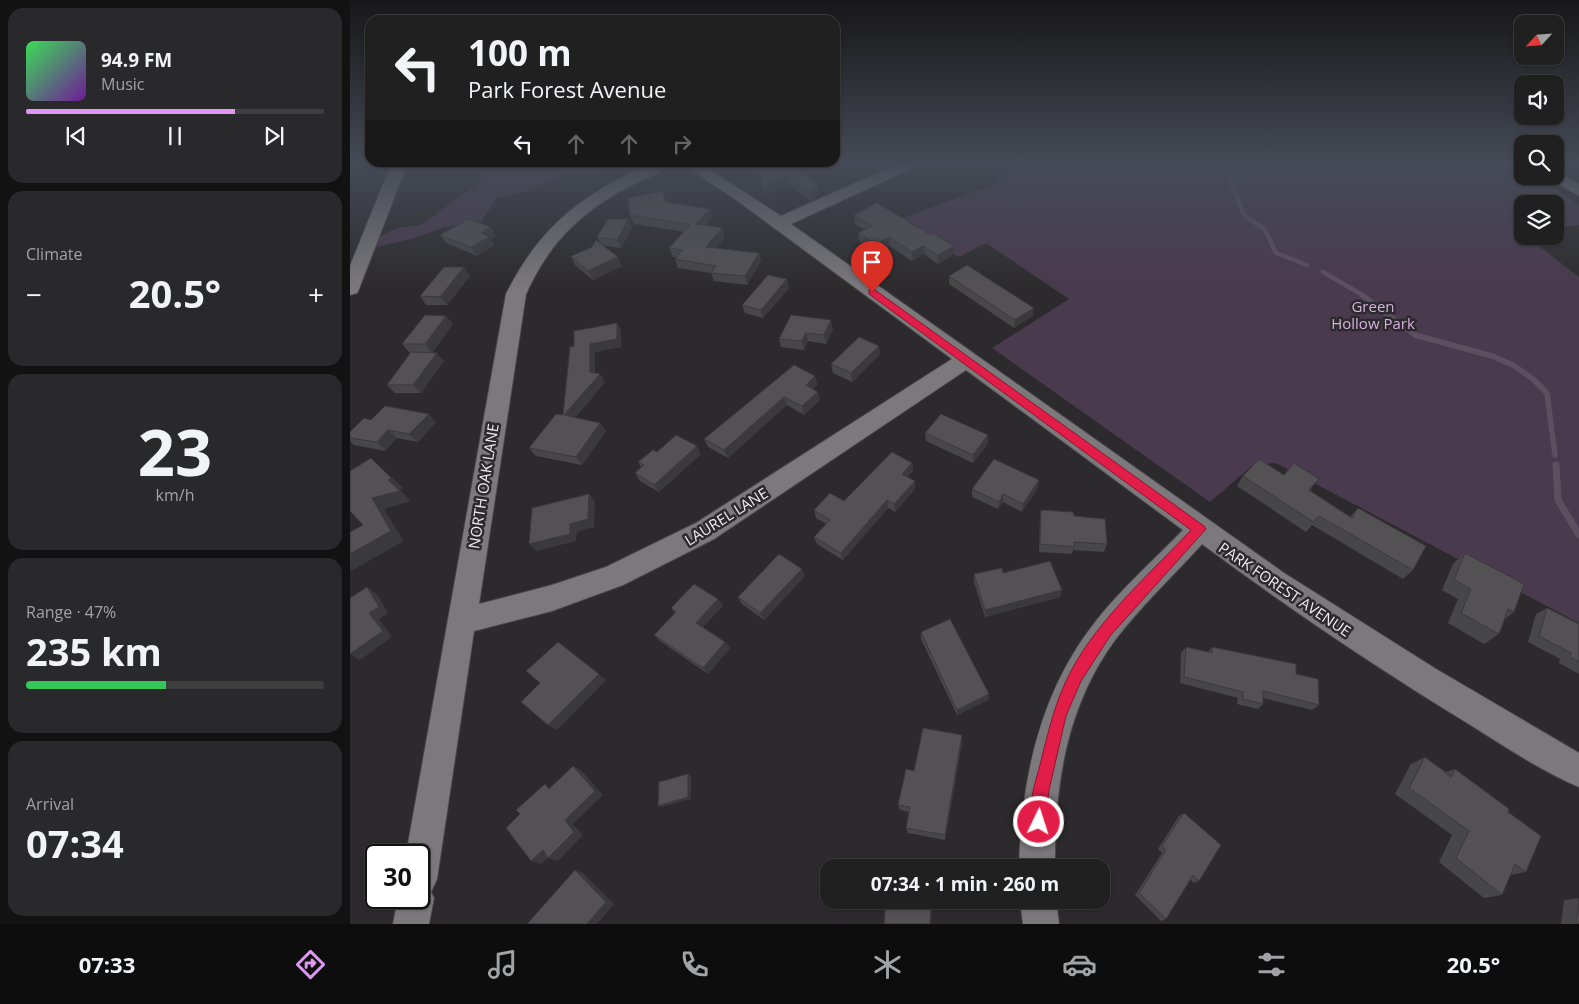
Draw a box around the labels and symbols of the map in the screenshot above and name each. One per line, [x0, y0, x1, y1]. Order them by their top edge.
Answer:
north arrow [1514, 15, 1564, 65]
pin [851, 241, 893, 292]
park label: Green Hollow Park [1331, 296, 1415, 333]
street label: NORTH OAK LANE [463, 422, 503, 550]
street label: LAUREL LANE [681, 482, 771, 550]
street label: PARK FOREST AVENUE [1215, 537, 1355, 641]
position arrow [1012, 795, 1064, 847]
speed limit sign: 30 [365, 844, 430, 909]

